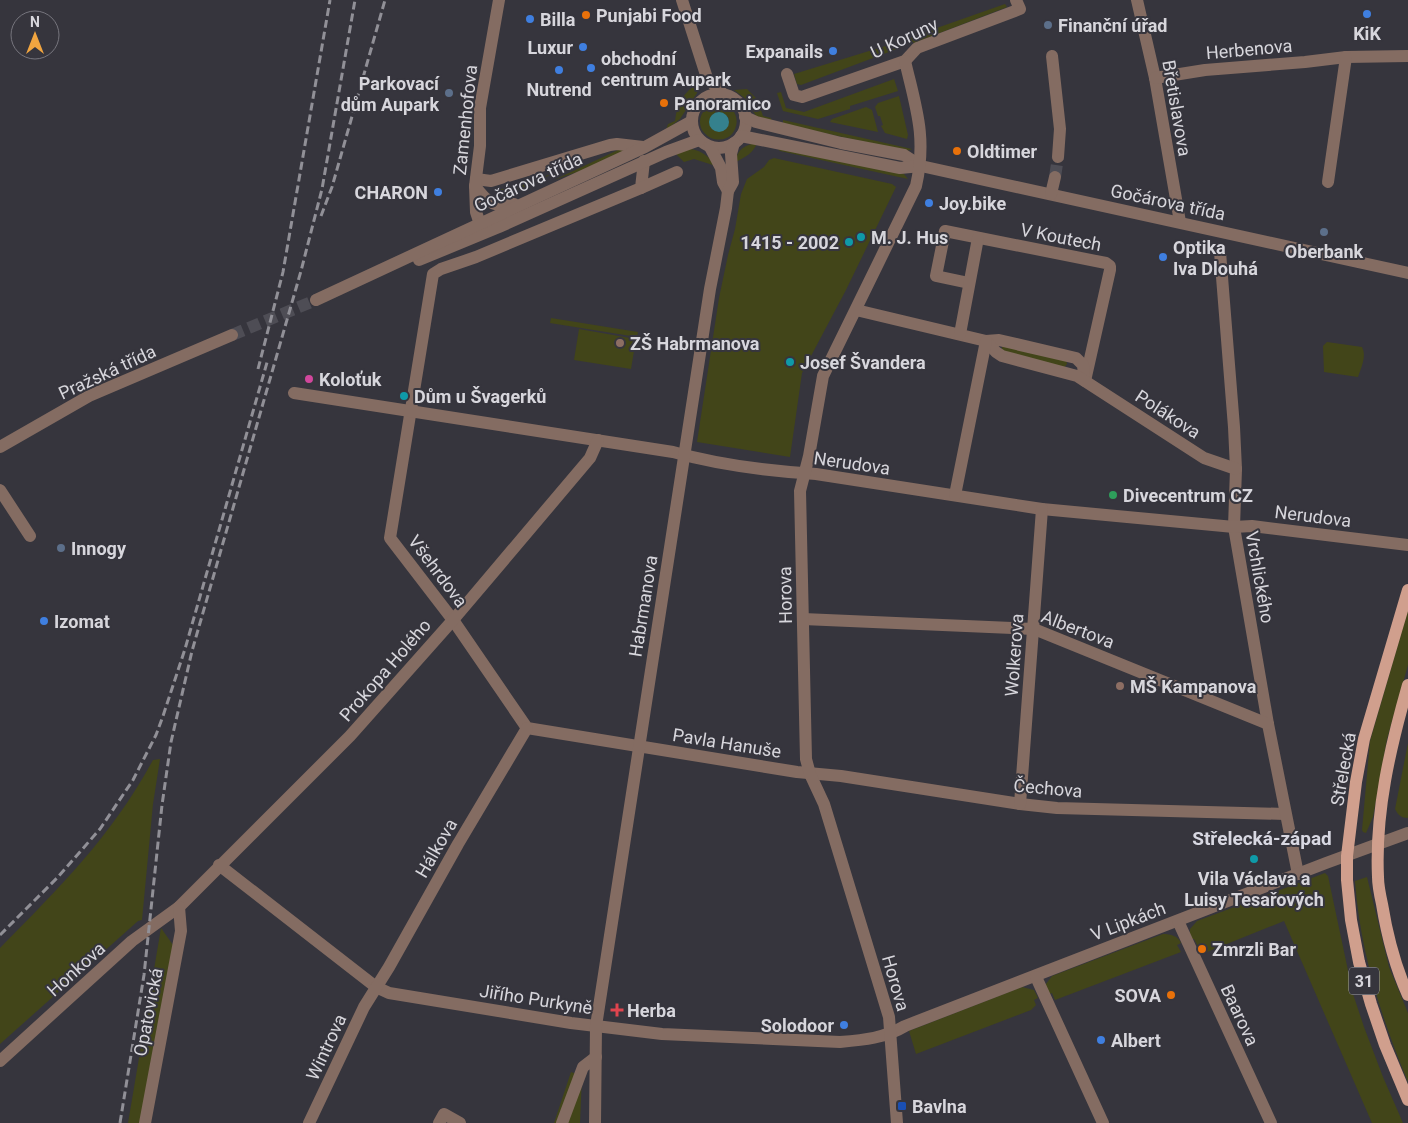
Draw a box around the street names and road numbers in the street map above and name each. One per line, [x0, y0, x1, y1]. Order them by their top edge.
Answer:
street label: U Koruny [867, 13, 941, 63]
street label: Herbenova [1205, 35, 1293, 63]
street label: Břetislavova [1158, 58, 1196, 158]
street label: Zamenhofova [449, 64, 481, 176]
street label: Gočárova třída [471, 148, 585, 216]
street label: Gočárova třída [1109, 180, 1227, 224]
street label: V Koutech [1019, 219, 1103, 255]
street label: Pražská třída [55, 340, 159, 404]
street label: Polákova [1132, 385, 1204, 443]
street label: Nerudova [812, 447, 892, 479]
street label: Nerudova [1273, 501, 1353, 531]
street label: Vrchlického [1242, 529, 1278, 625]
street label: Všehrdova [404, 531, 472, 611]
street label: Habrmanova [625, 554, 661, 658]
street label: Horova [774, 566, 796, 624]
street label: Albertova [1039, 605, 1117, 653]
street label: Wolkerova [1001, 613, 1027, 697]
street label: Prokopa Holého [335, 615, 435, 725]
street label: Pavla Hanuše [671, 724, 783, 762]
street label: Střelecká [1326, 731, 1360, 807]
street label: Čechova [1013, 775, 1083, 801]
street label: Hálkova [411, 815, 461, 881]
street label: V Lipkách [1088, 897, 1168, 945]
street label: Honkova [43, 938, 109, 1000]
street label: Horova [878, 952, 914, 1014]
street label: Opatovická [129, 966, 167, 1058]
road number: 31 [1349, 968, 1379, 994]
street label: Jiřího Purkyně [478, 980, 594, 1018]
street label: Baarova [1217, 981, 1263, 1049]
street label: Wintrova [302, 1011, 350, 1083]

